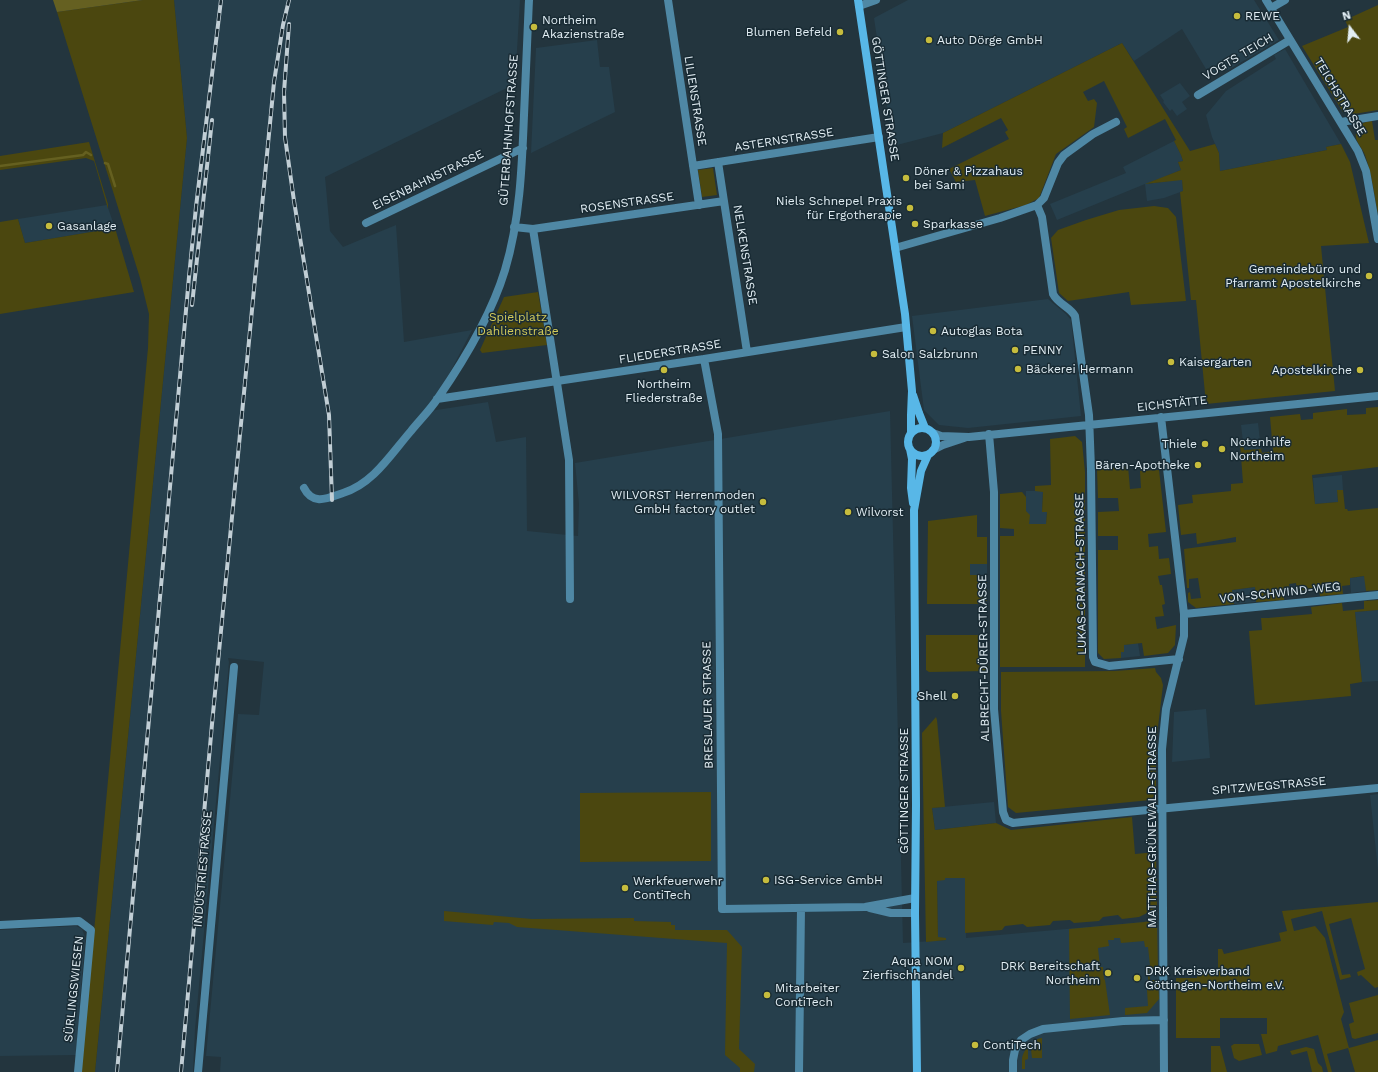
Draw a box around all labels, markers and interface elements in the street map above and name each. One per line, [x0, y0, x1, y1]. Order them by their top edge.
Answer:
north arrow [1330, 8, 1370, 48]
place label: REWE [1245, 9, 1280, 23]
text: N [1341, 9, 1352, 23]
marker: REWE [1232, 11, 1242, 21]
place label: Northeim Akazienstraße [542, 13, 625, 41]
marker: Northeim Akazienstraße [529, 22, 539, 32]
place label: Blumen Befeld [746, 25, 832, 39]
marker: Blumen Befeld [835, 27, 845, 37]
street label: VOGTS TEICH [1200, 30, 1276, 84]
place label: Auto Dörge GmbH [937, 33, 1043, 47]
marker: Auto Dörge GmbH [924, 35, 934, 45]
street label: GÖTTINGER STRASSE [868, 36, 902, 162]
street label: GÜTERBAHNHOFSTRASSE [497, 54, 521, 206]
street label: LILIENSTRASSE [681, 55, 709, 147]
street label: TEICHSTRASSE [1311, 55, 1369, 139]
street label: ASTERNSTRASSE [733, 125, 835, 155]
street label: EISENBAHNSTRASSE [370, 147, 486, 213]
place label: Döner & Pizzahaus bei Sami [914, 164, 1023, 192]
marker: Döner & Pizzahaus bei Sami [901, 173, 911, 183]
street label: ROSENSTRASSE [579, 189, 675, 217]
place label: Niels Schnepel Praxis für Ergotherapie [776, 194, 902, 222]
marker: Niels Schnepel Praxis für Ergotherapie [905, 203, 915, 213]
street label: NELKENSTRASSE [730, 204, 760, 306]
place label: Sparkasse [923, 217, 983, 231]
place label: Gasanlage [57, 219, 117, 233]
marker: Sparkasse [910, 219, 920, 229]
marker: Gasanlage [44, 221, 54, 231]
place label: Gemeindebüro und Pfarramt Apostelkirche [1225, 262, 1361, 290]
marker: Gemeindebüro und Pfarramt Apostelkirche [1364, 271, 1374, 281]
park label: Spielplatz Dahlienstraße [477, 310, 559, 338]
place label: Autoglas Bota [941, 324, 1022, 338]
marker: Autoglas Bota [928, 326, 938, 336]
street label: FLIEDERSTRASSE [618, 337, 722, 367]
place label: PENNY [1023, 343, 1062, 357]
marker: PENNY [1010, 345, 1020, 355]
place label: Salon Salzbrunn [882, 347, 978, 361]
marker: Salon Salzbrunn [869, 349, 879, 359]
place label: Kaisergarten [1179, 355, 1252, 369]
marker: Kaisergarten [1166, 357, 1176, 367]
place label: Bäckerei Hermann [1026, 362, 1133, 376]
place label: Apostelkirche [1272, 363, 1352, 377]
marker: Bäckerei Hermann [1013, 364, 1023, 374]
marker: Northeim Fliederstraße [659, 365, 669, 375]
marker: Apostelkirche [1355, 365, 1365, 375]
place label: Northeim Fliederstraße [625, 377, 703, 405]
street label: EICHSTÄTTE [1136, 393, 1208, 415]
place label: Notenhilfe Northeim [1230, 435, 1291, 463]
place label: Thiele [1162, 437, 1197, 451]
marker: Thiele [1200, 439, 1210, 449]
marker: Notenhilfe Northeim [1217, 444, 1227, 454]
place label: Bären-Apotheke [1095, 458, 1190, 472]
marker: Bären-Apotheke [1193, 460, 1203, 470]
place label: WILVORST Herrenmoden GmbH factory outlet [611, 488, 755, 516]
street label: LUKAS-CRANACH-STRASSE [1072, 493, 1090, 655]
marker: WILVORST Herrenmoden GmbH factory outlet [758, 497, 768, 507]
place label: Wilvorst [856, 505, 904, 519]
marker: Wilvorst [843, 507, 853, 517]
street label: ALBRECHT-DÜRER-STRASSE [975, 574, 993, 742]
street label: VON-SCHWIND-WEG [1219, 579, 1341, 607]
street label: BRESLAUER STRASSE [700, 641, 716, 769]
place label: Shell [918, 689, 947, 703]
marker: Shell [950, 691, 960, 701]
street label: MATTHIAS-GRÜNEWALD-STRASSE [1145, 726, 1159, 928]
street label: GÖTTINGER STRASSE [897, 728, 911, 854]
street label: SPITZWEGSTRASSE [1211, 774, 1327, 798]
street label: INDUSTRIESTRASSE [191, 810, 215, 928]
place label: ISG-Service GmbH [774, 873, 883, 887]
place label: Werkfeuerwehr ContiTech [633, 874, 723, 902]
marker: ISG-Service GmbH [761, 875, 771, 885]
marker: Werkfeuerwehr ContiTech [620, 883, 630, 893]
street label: SÜRLINGSWIESEN [61, 935, 87, 1043]
place label: Aqua NOM Zierfischhandel [862, 954, 953, 982]
place label: DRK Bereitschaft Northeim [1000, 959, 1100, 987]
marker: Aqua NOM Zierfischhandel [956, 963, 966, 973]
place label: DRK Kreisverband Göttingen-Northeim e.V. [1145, 964, 1284, 992]
marker: DRK Bereitschaft Northeim [1103, 968, 1113, 978]
marker: DRK Kreisverband Göttingen-Northeim e.V. [1132, 973, 1142, 983]
place label: Mitarbeiter ContiTech [775, 981, 840, 1009]
marker: Mitarbeiter ContiTech [762, 990, 772, 1000]
place label: ContiTech [983, 1038, 1041, 1052]
marker: ContiTech [970, 1040, 980, 1050]

